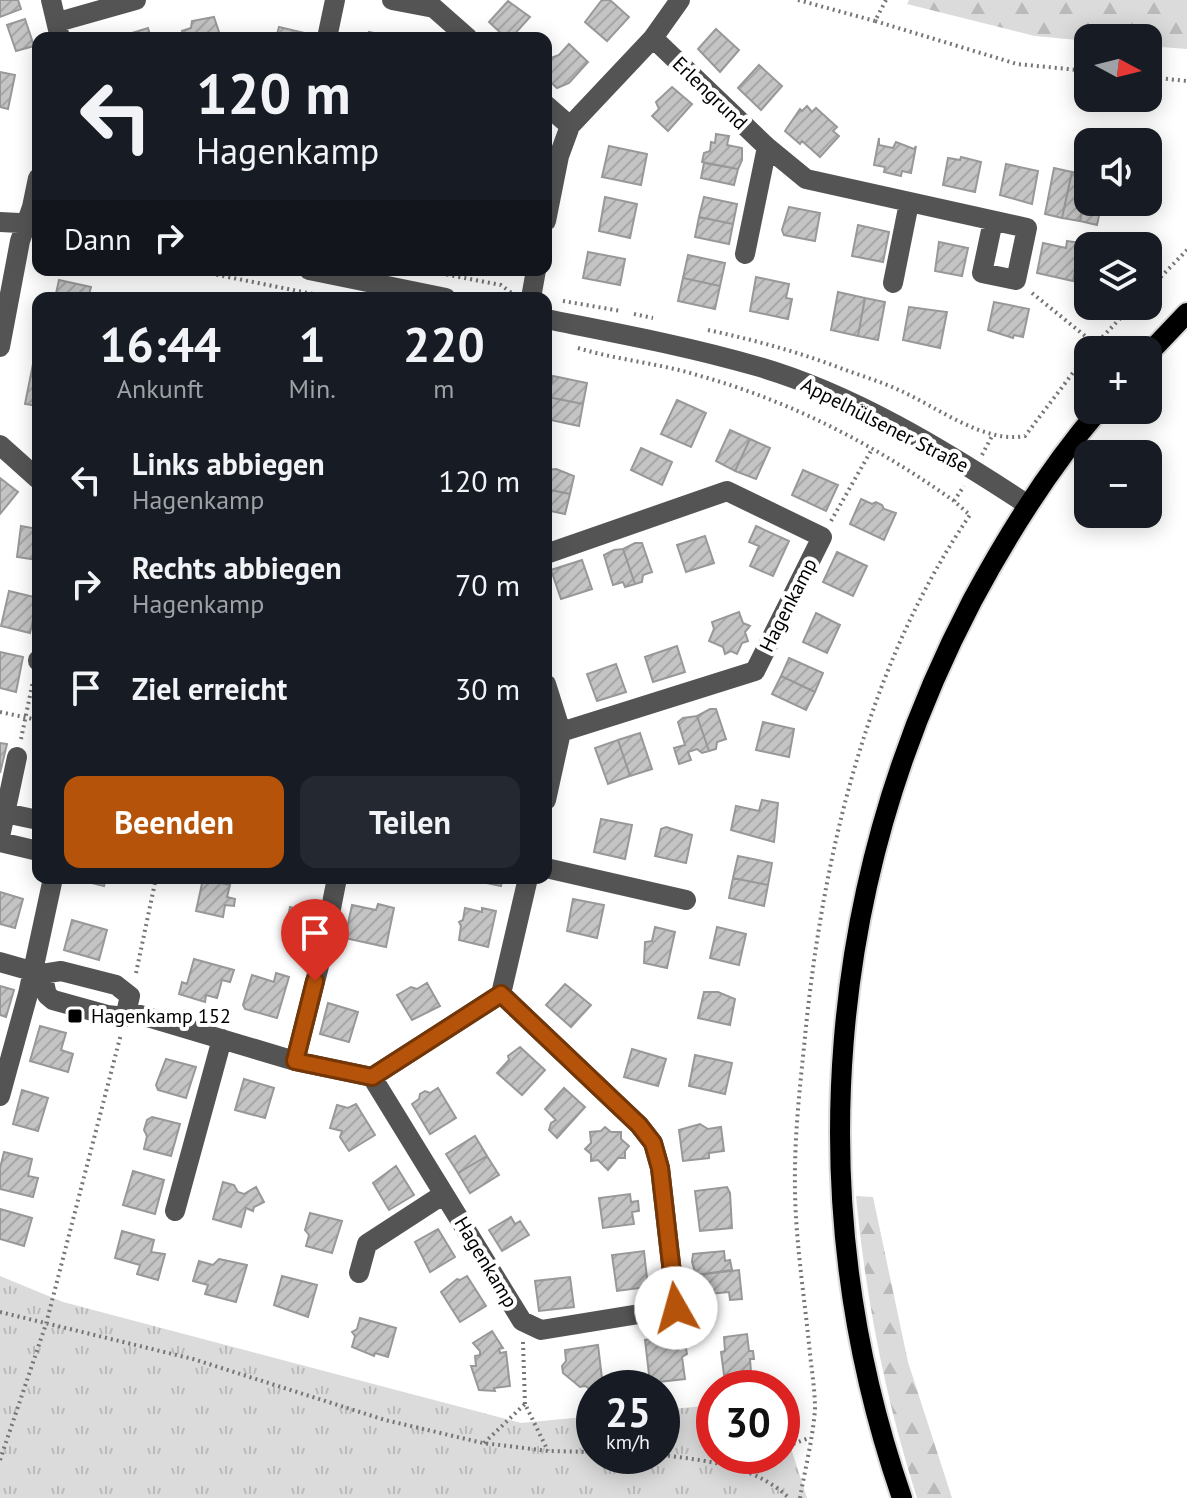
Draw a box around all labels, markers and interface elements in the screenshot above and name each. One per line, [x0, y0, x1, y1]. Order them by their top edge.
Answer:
north arrow [1074, 24, 1162, 112]
map controls [1074, 24, 1162, 528]
street label: Erlengrund [667, 51, 753, 135]
text: 120 m [196, 57, 351, 129]
icon: left [64, 64, 168, 168]
text: Hagenkamp [196, 127, 379, 174]
button: sound [1074, 128, 1162, 216]
icon: right [147, 216, 191, 260]
text: Dann [64, 219, 131, 258]
button: layers [1074, 232, 1162, 320]
text: 16:44 [99, 313, 221, 375]
text: 1 [298, 313, 326, 375]
text: 220 [403, 313, 485, 375]
button: + [1074, 336, 1162, 424]
street label: Appelhülsener Straße [797, 371, 973, 479]
text: Ankunft [117, 372, 204, 405]
text: Min. [288, 372, 336, 405]
text: m [433, 372, 454, 405]
button: − [1074, 440, 1162, 528]
text: Links abbiegen [132, 444, 325, 483]
icon: left [64, 458, 108, 502]
text: 120 m [439, 461, 520, 500]
text: Hagenkamp [132, 483, 264, 516]
text: Rechts abbiegen [132, 548, 342, 587]
street label: Hagenkamp [753, 554, 823, 656]
icon: right [64, 562, 108, 606]
text: 70 m [455, 565, 520, 604]
text: Hagenkamp [132, 587, 264, 620]
icon: arrive [64, 666, 108, 710]
text: Ziel erreicht [132, 669, 287, 708]
text: 30 m [455, 669, 520, 708]
button: Beenden [64, 776, 284, 868]
button: Teilen [300, 776, 520, 868]
pin [281, 899, 349, 981]
icon: arrive [293, 911, 337, 955]
place label: Hagenkamp 152 [91, 1003, 231, 1029]
marker: Hagenkamp 152 [66, 1007, 84, 1025]
street label: Hagenkamp [449, 1212, 523, 1312]
position arrow [634, 1266, 718, 1350]
speed limit sign: 30 [696, 1370, 800, 1474]
text: 25 [605, 1386, 651, 1438]
text: km/h [606, 1429, 650, 1455]

